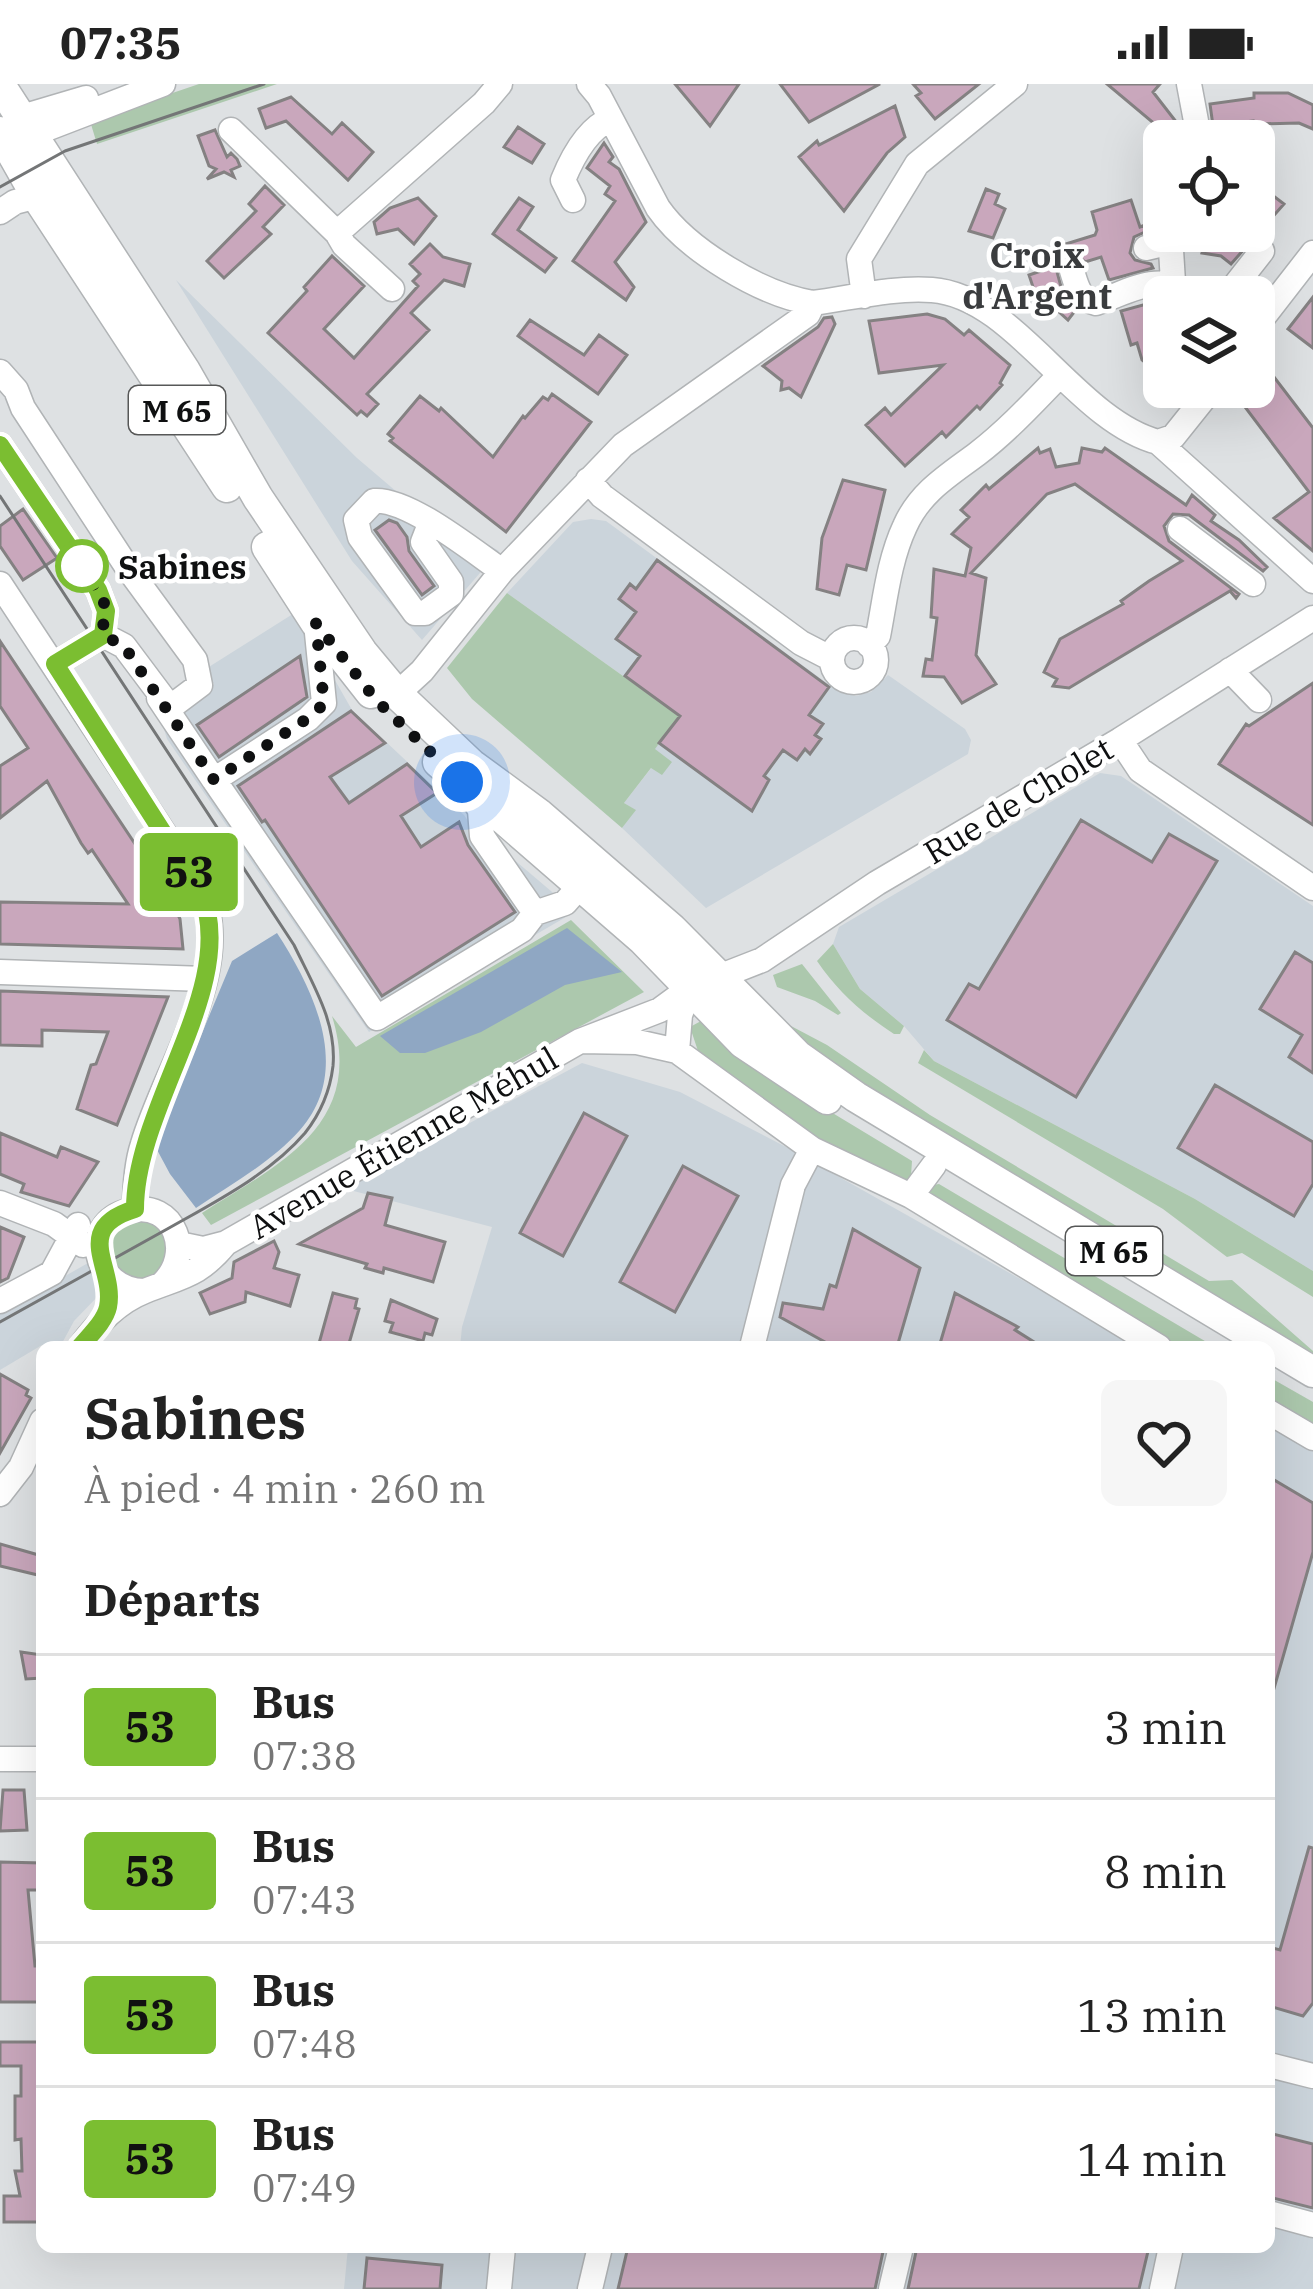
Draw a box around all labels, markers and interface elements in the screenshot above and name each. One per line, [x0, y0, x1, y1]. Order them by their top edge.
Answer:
text: 07:35 [60, 13, 182, 71]
map controls [1143, 120, 1275, 408]
button: locate [1143, 120, 1275, 252]
district label: Croix d'Argent [962, 231, 1112, 319]
button: layers [1143, 276, 1275, 408]
road number: M 65 [129, 386, 225, 434]
marker: Sabines [57, 541, 107, 591]
place label: Sabines [118, 545, 247, 588]
street label: Rue de Cholet [916, 727, 1120, 873]
your location [432, 752, 492, 812]
line badge: 53 [135, 833, 243, 911]
text: 53 [164, 844, 214, 899]
street label: Avenue Étienne Méhul [241, 1036, 565, 1248]
road number: M 65 [1066, 1227, 1162, 1275]
button: heart [1101, 1380, 1227, 1506]
text: Sabines [84, 1381, 306, 1455]
text: À pied · 4 min · 260 m [84, 1463, 486, 1514]
text: Départs [84, 1570, 261, 1628]
text: Bus [252, 1672, 335, 1730]
text: 3 min [1104, 1698, 1227, 1756]
text: 53 [125, 1699, 175, 1754]
text: 07:38 [252, 1730, 357, 1781]
text: Bus [252, 1816, 335, 1874]
text: 8 min [1104, 1842, 1227, 1900]
text: 53 [125, 1843, 175, 1898]
text: 07:43 [252, 1874, 357, 1925]
text: Bus [252, 1960, 335, 2018]
text: 13 min [1077, 1986, 1227, 2044]
text: 53 [125, 1987, 175, 2042]
text: 07:48 [252, 2018, 357, 2069]
text: Bus [252, 2104, 335, 2162]
text: 14 min [1077, 2130, 1227, 2188]
text: 53 [125, 2131, 175, 2186]
text: 07:49 [252, 2162, 357, 2213]

